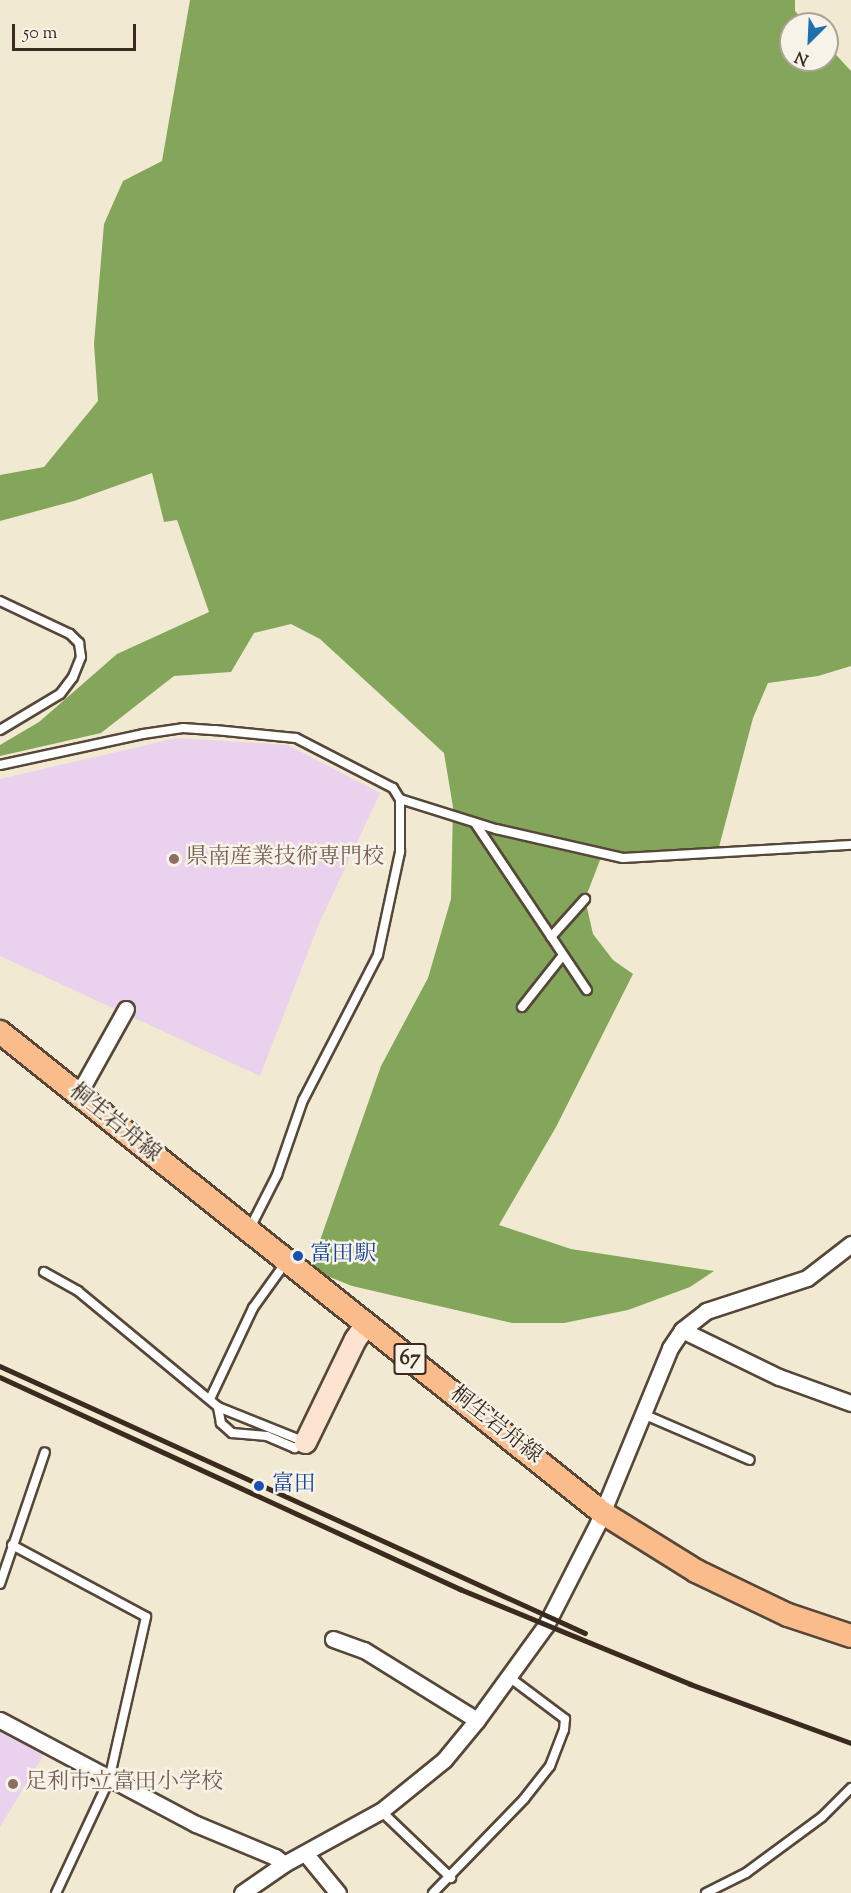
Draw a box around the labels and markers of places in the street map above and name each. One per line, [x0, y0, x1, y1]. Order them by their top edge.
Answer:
place label: 県南産業技術専門校 [186, 846, 384, 872]
marker: 県南産業技術専門校 [167, 852, 181, 866]
place label: 富田駅 [310, 1243, 376, 1269]
marker: 富田駅 [291, 1249, 305, 1263]
place label: 富田 [272, 1473, 316, 1499]
marker: 富田 [250, 1477, 268, 1495]
place label: 足利市立富田小学校 [25, 1771, 223, 1797]
marker: 足利市立富田小学校 [6, 1777, 20, 1791]

